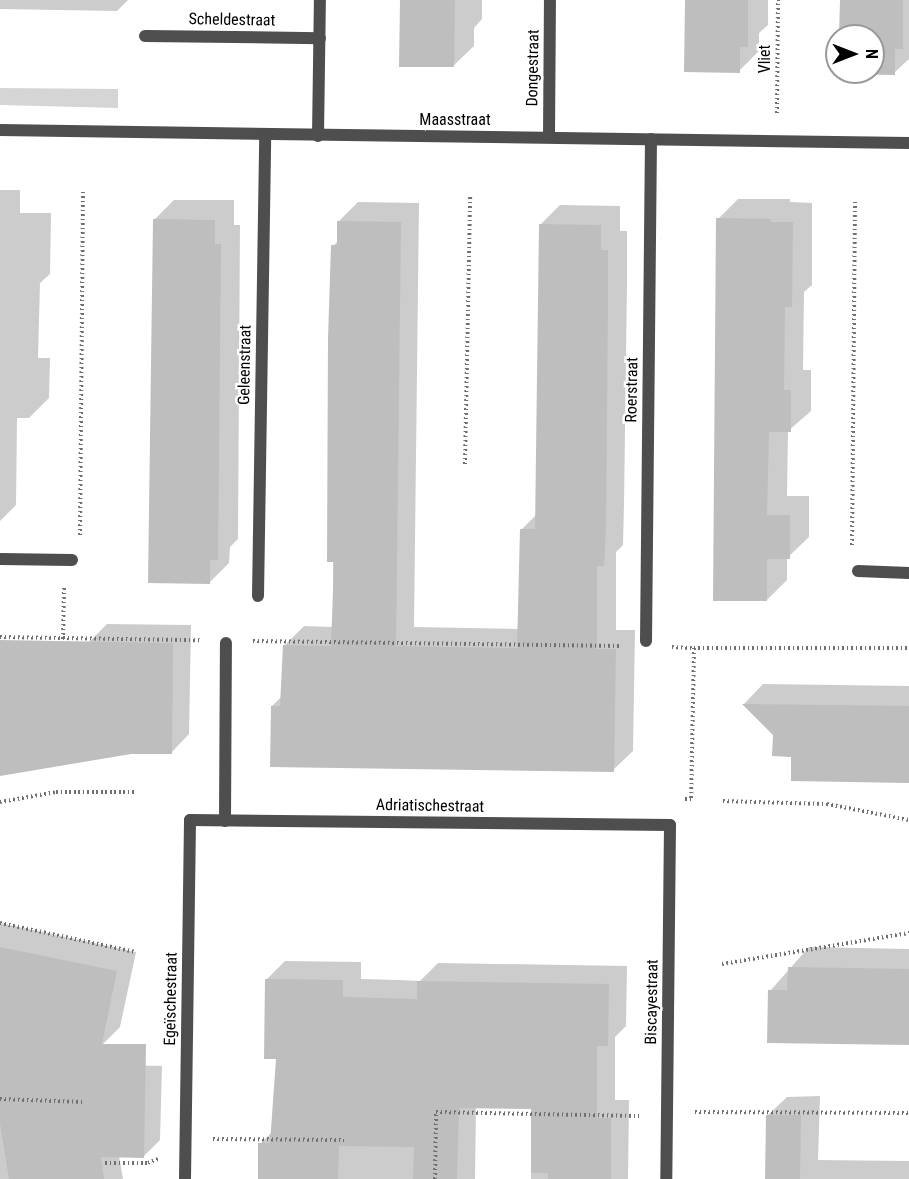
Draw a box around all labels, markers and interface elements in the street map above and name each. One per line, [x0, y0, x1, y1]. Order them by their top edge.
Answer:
street label: Scheldestraat [188, 10, 276, 30]
north arrow [825, 24, 885, 84]
street label: Dongestraat [523, 29, 543, 107]
street label: Vliet [755, 45, 775, 73]
text: N [862, 49, 881, 59]
street label: Maasstraat [419, 110, 491, 130]
street label: Geleenstraat [235, 325, 255, 405]
street label: Roerstraat [622, 357, 642, 423]
street label: Adriatischestraat [376, 795, 484, 817]
street label: Egeïschestraat [161, 952, 181, 1046]
street label: Biscayestraat [642, 959, 662, 1045]

